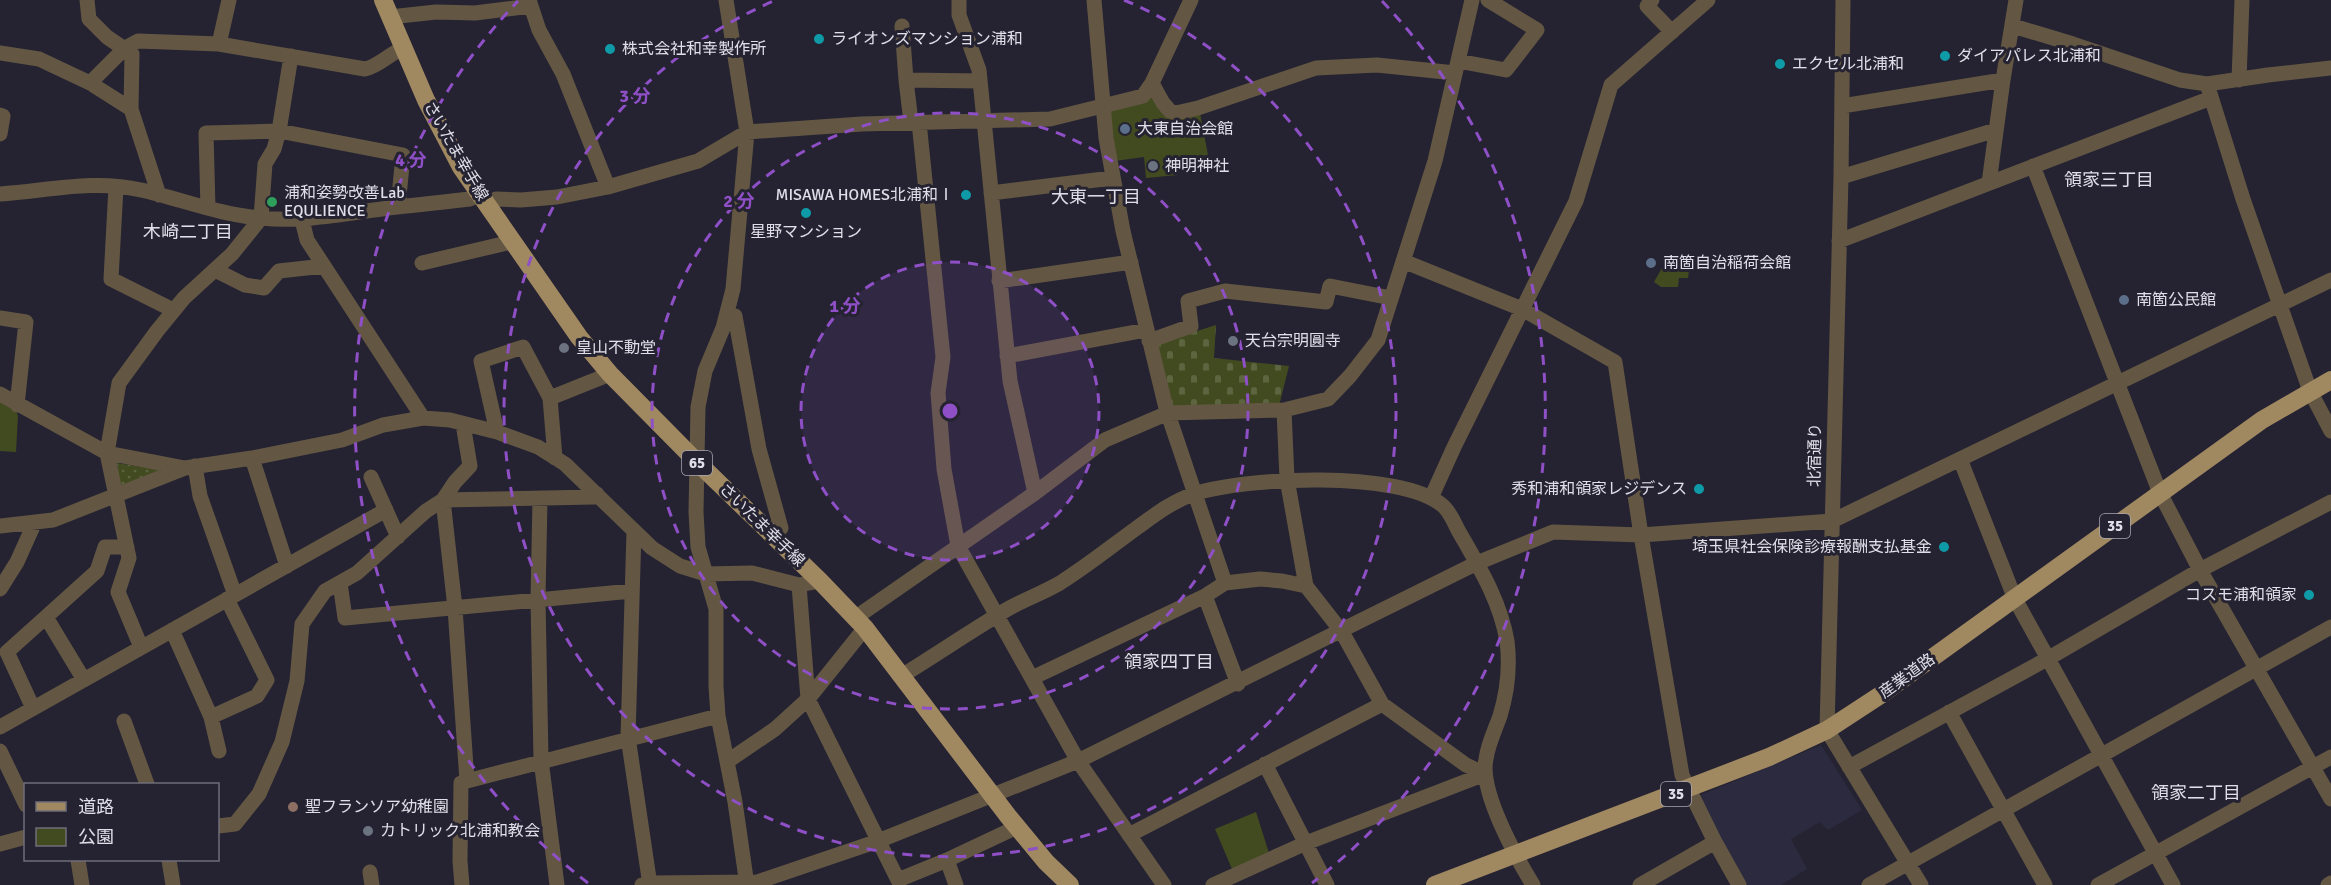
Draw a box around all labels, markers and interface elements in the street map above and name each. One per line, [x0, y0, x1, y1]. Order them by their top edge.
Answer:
place label: ライオンズマンション浦和 [831, 29, 1023, 49]
marker: ライオンズマンション浦和 [812, 32, 826, 46]
place label: 株式会社和幸製作所 [622, 39, 766, 59]
marker: 株式会社和幸製作所 [603, 42, 617, 56]
place label: ダイアパレス北浦和 [1957, 46, 2101, 66]
marker: ダイアパレス北浦和 [1938, 49, 1952, 63]
place label: エクセル北浦和 [1792, 54, 1904, 74]
marker: エクセル北浦和 [1773, 57, 1787, 71]
text: 3 分 [619, 85, 651, 107]
street label: さいたま幸手線 [419, 98, 493, 204]
place label: 大東自治会館 [1137, 119, 1233, 139]
marker: 大東自治会館 [1118, 122, 1132, 136]
text: 4 分 [395, 149, 427, 171]
place label: 神明神社 [1165, 156, 1229, 176]
marker: 神明神社 [1146, 159, 1160, 173]
district label: 領家三丁目 [2064, 169, 2154, 191]
place label: 浦和姿勢改善Lab EQULIENCE [284, 183, 405, 221]
place label: MISAWA HOMES北浦和Ⅰ [775, 185, 954, 205]
district label: 大東一丁目 [1051, 186, 1141, 208]
marker: MISAWA HOMES北浦和Ⅰ [959, 188, 973, 202]
text: 2 分 [723, 190, 755, 212]
marker: 浦和姿勢改善Lab EQULIENCE [265, 195, 279, 209]
marker: 星野マンション [799, 206, 813, 220]
district label: 木崎二丁目 [143, 221, 233, 243]
place label: 星野マンション [750, 222, 862, 242]
place label: 南箇自治稲荷会館 [1663, 253, 1791, 273]
marker: 南箇自治稲荷会館 [1644, 256, 1658, 270]
place label: 南箇公民館 [2136, 290, 2216, 310]
marker: 南箇公民館 [2117, 293, 2131, 307]
text: 1 分 [829, 295, 861, 317]
place label: 天台宗明圓寺 [1245, 331, 1341, 351]
marker: 天台宗明圓寺 [1226, 334, 1240, 348]
place label: 皇山不動堂 [576, 338, 656, 358]
marker: 皇山不動堂 [557, 341, 571, 355]
centre of rings [940, 401, 960, 421]
street label: 北宿通り [1804, 423, 1826, 487]
road number: 65 [682, 451, 712, 475]
street label: さいたま幸手線 [715, 479, 809, 571]
place label: 秀和浦和領家レジデンス [1511, 479, 1687, 499]
marker: 秀和浦和領家レジデンス [1692, 482, 1706, 496]
road number: 35 [2100, 514, 2130, 538]
place label: 埼玉県社会保険診療報酬支払基金 [1692, 537, 1932, 557]
marker: 埼玉県社会保険診療報酬支払基金 [1937, 540, 1951, 554]
place label: コスモ浦和領家 [2185, 585, 2297, 605]
marker: コスモ浦和領家 [2302, 588, 2316, 602]
street label: 産業道路 [1875, 649, 1939, 703]
district label: 領家四丁目 [1124, 651, 1214, 673]
road number: 35 [1661, 782, 1691, 806]
district label: 領家二丁目 [2151, 782, 2241, 804]
legend [24, 783, 219, 861]
text: 道路 [78, 796, 114, 818]
place label: 聖フランソア幼稚園 [305, 797, 449, 817]
marker: 聖フランソア幼稚園 [286, 800, 300, 814]
place label: カトリック北浦和教会 [380, 821, 540, 841]
marker: カトリック北浦和教会 [361, 824, 375, 838]
text: 公園 [78, 826, 114, 848]

